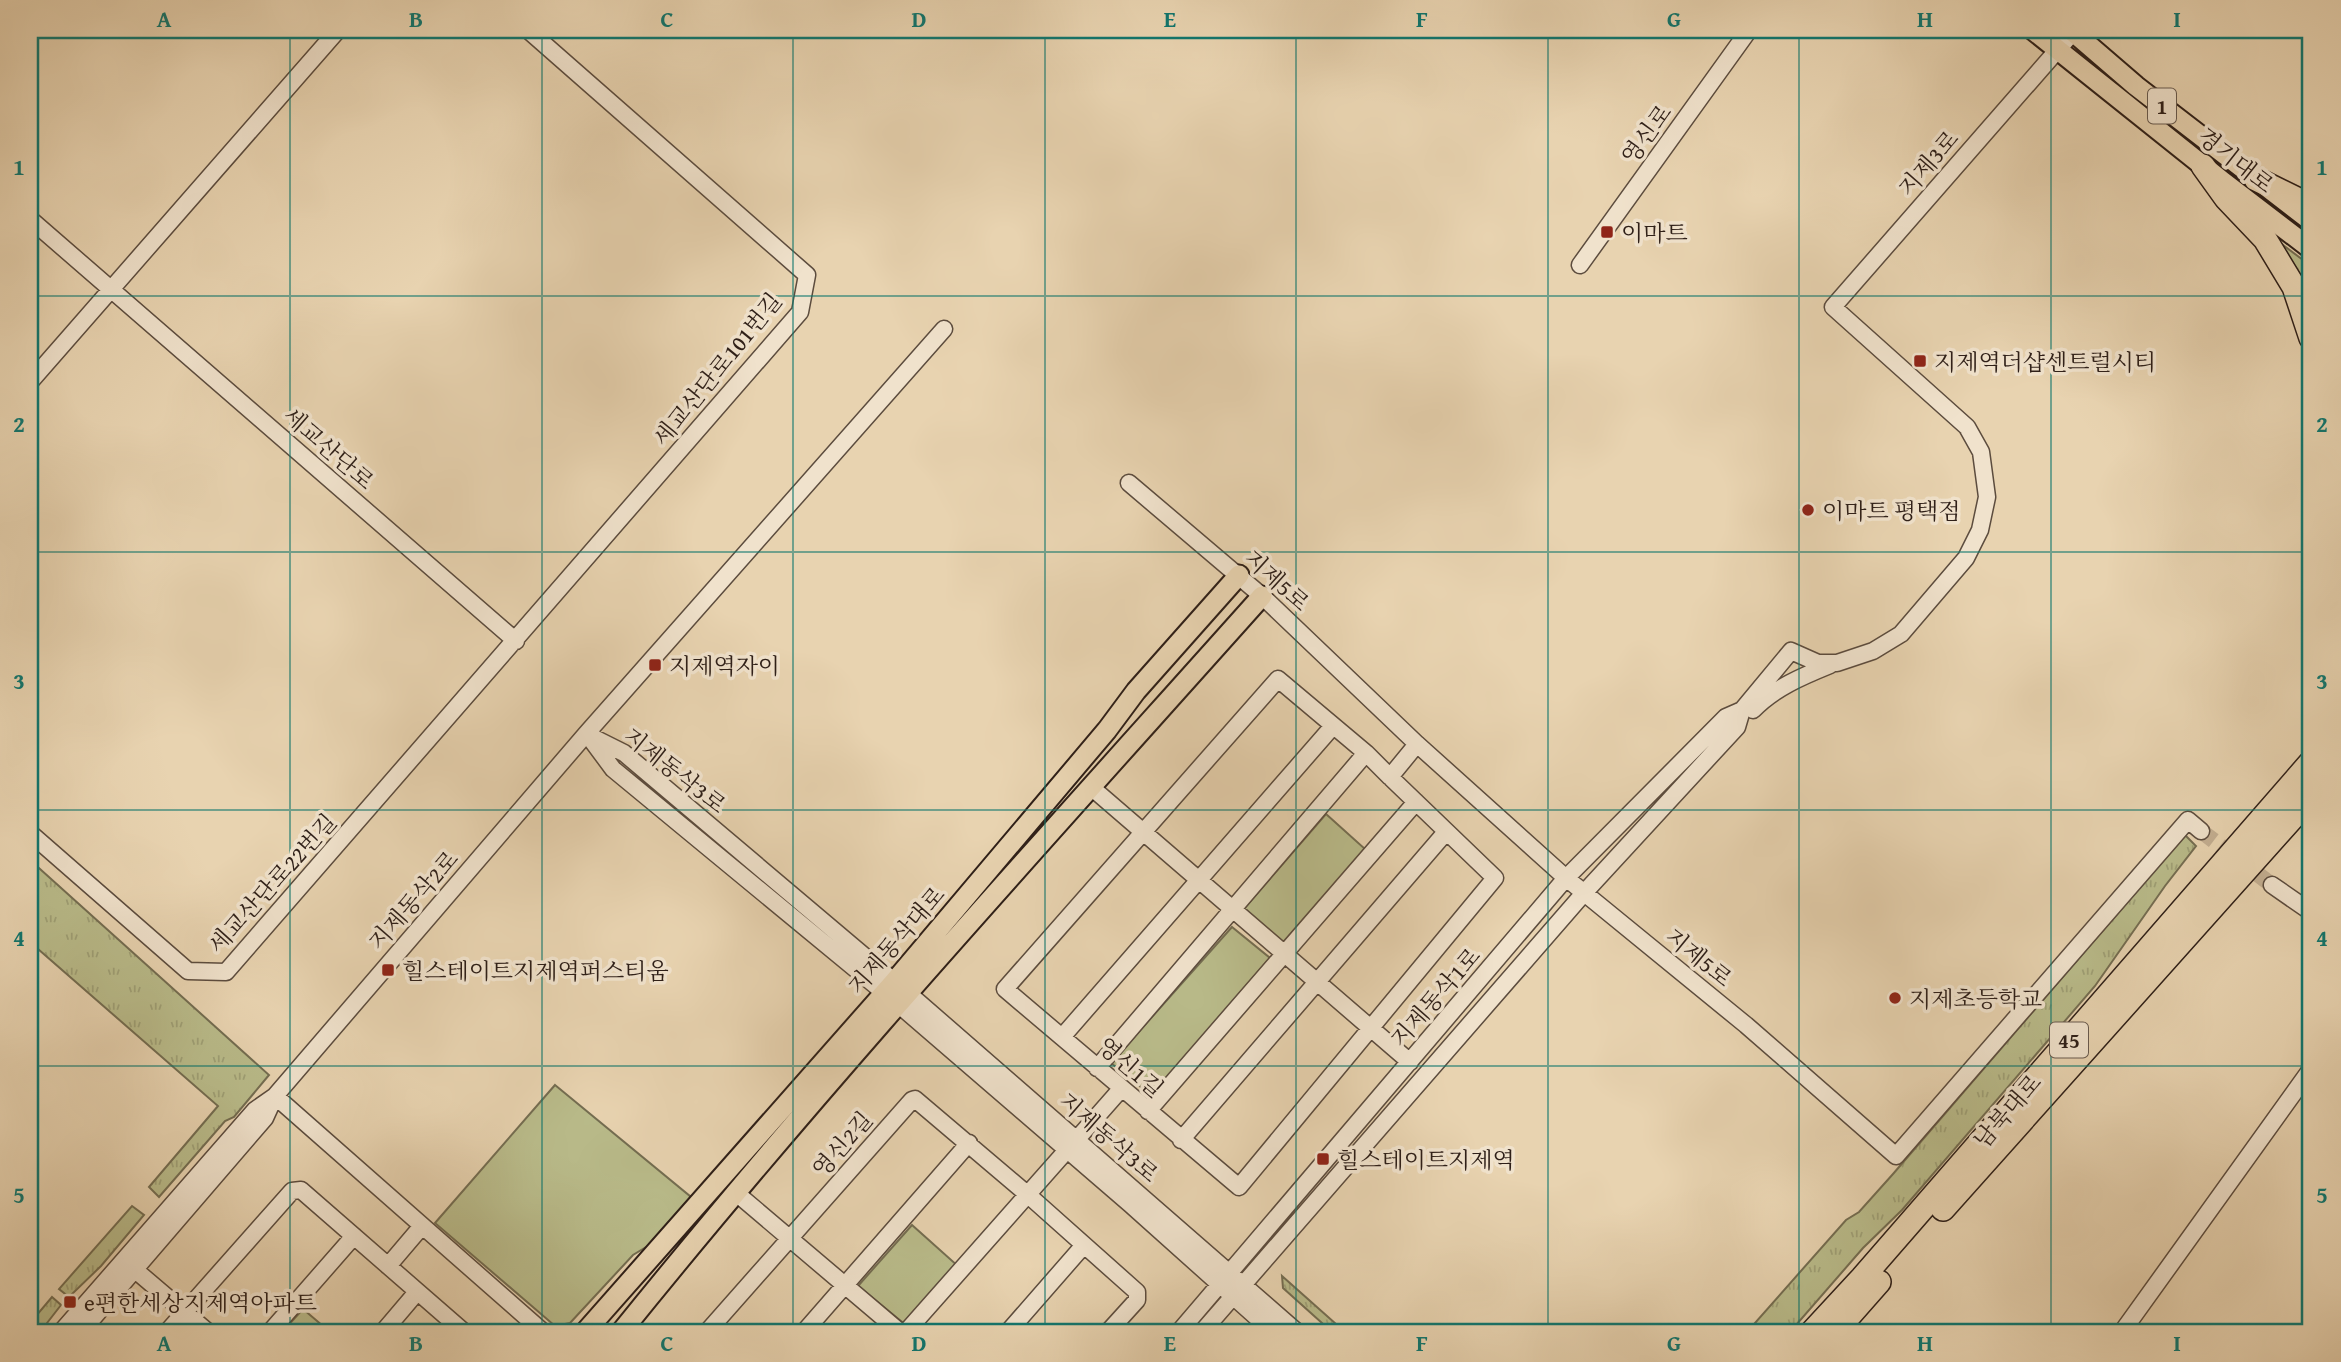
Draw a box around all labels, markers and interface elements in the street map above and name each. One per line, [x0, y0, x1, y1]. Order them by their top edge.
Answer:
text: A [157, 2, 172, 35]
text: B [409, 2, 423, 35]
text: C [660, 2, 674, 35]
text: D [912, 2, 927, 35]
text: E [1164, 2, 1176, 35]
text: F [1416, 2, 1428, 35]
text: G [1667, 2, 1681, 35]
text: H [1917, 2, 1933, 35]
text: I [2173, 2, 2181, 35]
road number: 1 [2148, 88, 2176, 124]
street label: 영신로 [1613, 97, 1679, 171]
street label: 경기대로 [2191, 120, 2281, 200]
street label: 지제3로 [1890, 123, 1966, 203]
text: 1 [13, 150, 25, 183]
text: 1 [2316, 150, 2328, 183]
place label: 이마트 [1621, 216, 1688, 249]
marker: 이마트 [1599, 224, 1615, 240]
street label: 세교산단로101번길 [645, 285, 789, 453]
place label: 지제역더샵센트럴시티 [1934, 345, 2156, 378]
marker: 지제역더샵센트럴시티 [1912, 353, 1928, 369]
street label: 세교산단로 [276, 399, 382, 497]
text: 2 [13, 407, 25, 440]
text: 2 [2316, 407, 2328, 440]
place label: 이마트 평택점 [1822, 494, 1960, 527]
marker: 이마트 평택점 [1800, 502, 1816, 518]
street label: 지제5로 [1237, 542, 1317, 618]
place label: 지제역자이 [669, 649, 780, 682]
marker: 지제역자이 [647, 657, 663, 673]
text: 3 [13, 664, 25, 697]
text: 3 [2316, 664, 2328, 697]
street label: 지제동삭3로 [617, 719, 733, 821]
street label: 세교산단로22번길 [200, 806, 344, 960]
street label: 지제동삭2로 [360, 843, 466, 957]
street label: 지제동삭대로 [840, 879, 952, 1001]
street label: 지제5로 [1658, 920, 1740, 994]
text: 4 [13, 921, 25, 954]
text: 4 [2316, 921, 2328, 954]
street label: 지제동삭1로 [1382, 940, 1488, 1054]
place label: 힐스테이트지제역퍼스티움 [402, 954, 669, 987]
marker: 힐스테이트지제역퍼스티움 [380, 962, 396, 978]
place label: 지제초등학교 [1909, 982, 2042, 1015]
marker: 지제초등학교 [1887, 990, 1903, 1006]
road number: 45 [2050, 1023, 2088, 1058]
street label: 영신1길 [1091, 1029, 1171, 1105]
street label: 남북대로 [1965, 1067, 2049, 1155]
street label: 지제동삭3로 [1052, 1084, 1166, 1190]
street label: 영신2길 [804, 1104, 880, 1184]
place label: 힐스테이트지제역 [1337, 1143, 1515, 1176]
marker: 힐스테이트지제역 [1315, 1151, 1331, 1167]
text: 5 [13, 1178, 25, 1211]
text: 5 [2316, 1178, 2328, 1211]
place label: e편한세상지제역아파트 [84, 1286, 317, 1319]
marker: e편한세상지제역아파트 [62, 1294, 78, 1310]
text: A [157, 1326, 172, 1359]
text: B [409, 1326, 423, 1359]
text: C [660, 1326, 674, 1359]
text: D [912, 1326, 927, 1359]
text: E [1164, 1326, 1176, 1359]
text: F [1416, 1326, 1428, 1359]
text: G [1667, 1326, 1681, 1359]
text: H [1917, 1326, 1933, 1359]
text: I [2173, 1326, 2181, 1359]

